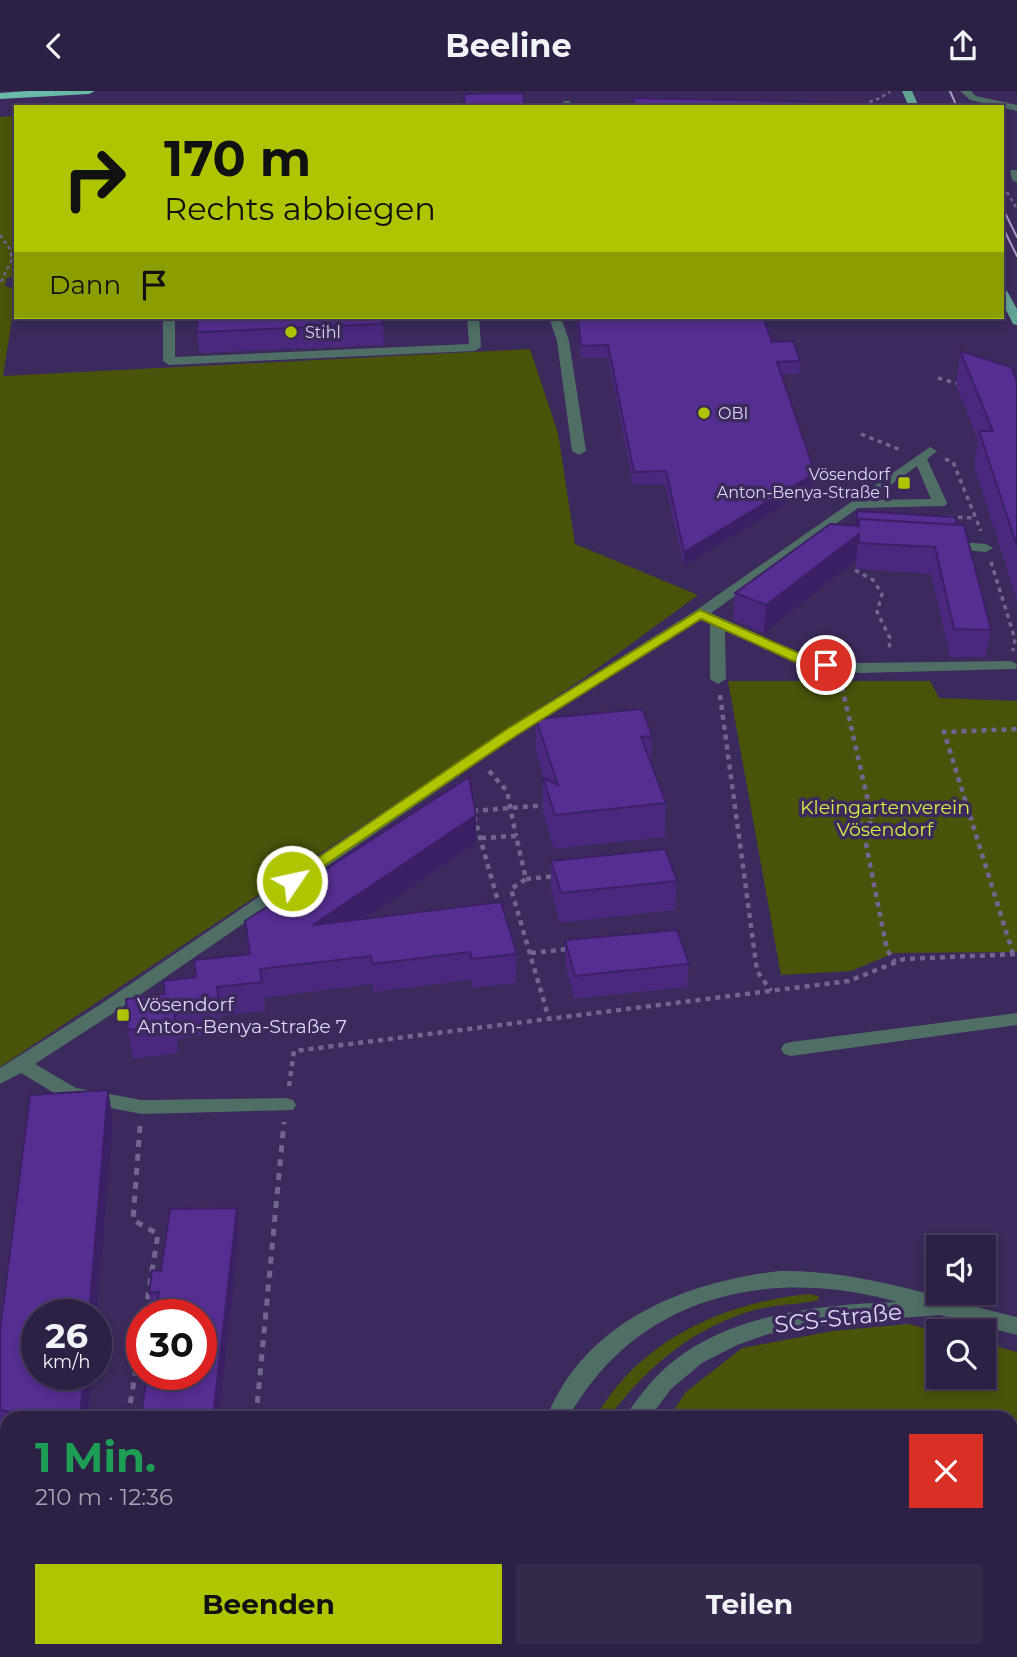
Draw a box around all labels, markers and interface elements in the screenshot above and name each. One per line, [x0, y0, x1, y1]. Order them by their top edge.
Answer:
text: Beeline [445, 26, 572, 65]
icon: back [35, 27, 73, 65]
icon: share [944, 27, 982, 65]
text: 170 m [164, 129, 311, 188]
icon: right [49, 133, 140, 224]
text: Rechts abbiegen [164, 189, 436, 228]
icon: arrive [135, 266, 173, 304]
text: Dann [49, 269, 121, 301]
place label: Stihl [305, 323, 341, 342]
marker: Stihl [283, 324, 299, 340]
place label: OBI [718, 404, 748, 423]
marker: OBI [696, 405, 712, 421]
place label: Vösendorf Anton-Benya-Straße 1 [717, 465, 891, 502]
marker: Vösendorf Anton-Benya-Straße 1 [896, 475, 912, 491]
pin [796, 635, 856, 695]
icon: arrive [807, 646, 845, 684]
park label: Kleingartenverein Vösendorf [800, 796, 970, 841]
position arrow [255, 844, 329, 918]
place label: Vösendorf Anton-Benya-Straße 7 [137, 993, 347, 1038]
marker: Vösendorf Anton-Benya-Straße 7 [115, 1007, 131, 1023]
map controls [926, 1235, 996, 1389]
button: sound [926, 1235, 996, 1305]
street label: SCS-Straße [773, 1297, 903, 1339]
speed limit sign: 30 [126, 1299, 217, 1390]
text: 26 [45, 1314, 88, 1357]
button: search [926, 1319, 996, 1389]
text: km/h [42, 1351, 91, 1373]
text: 1 Min. [35, 1431, 156, 1483]
button: close [909, 1434, 983, 1508]
text: 210 m · 12:36 [35, 1483, 173, 1511]
button: Beenden [35, 1564, 502, 1644]
button: Teilen [516, 1564, 983, 1644]

